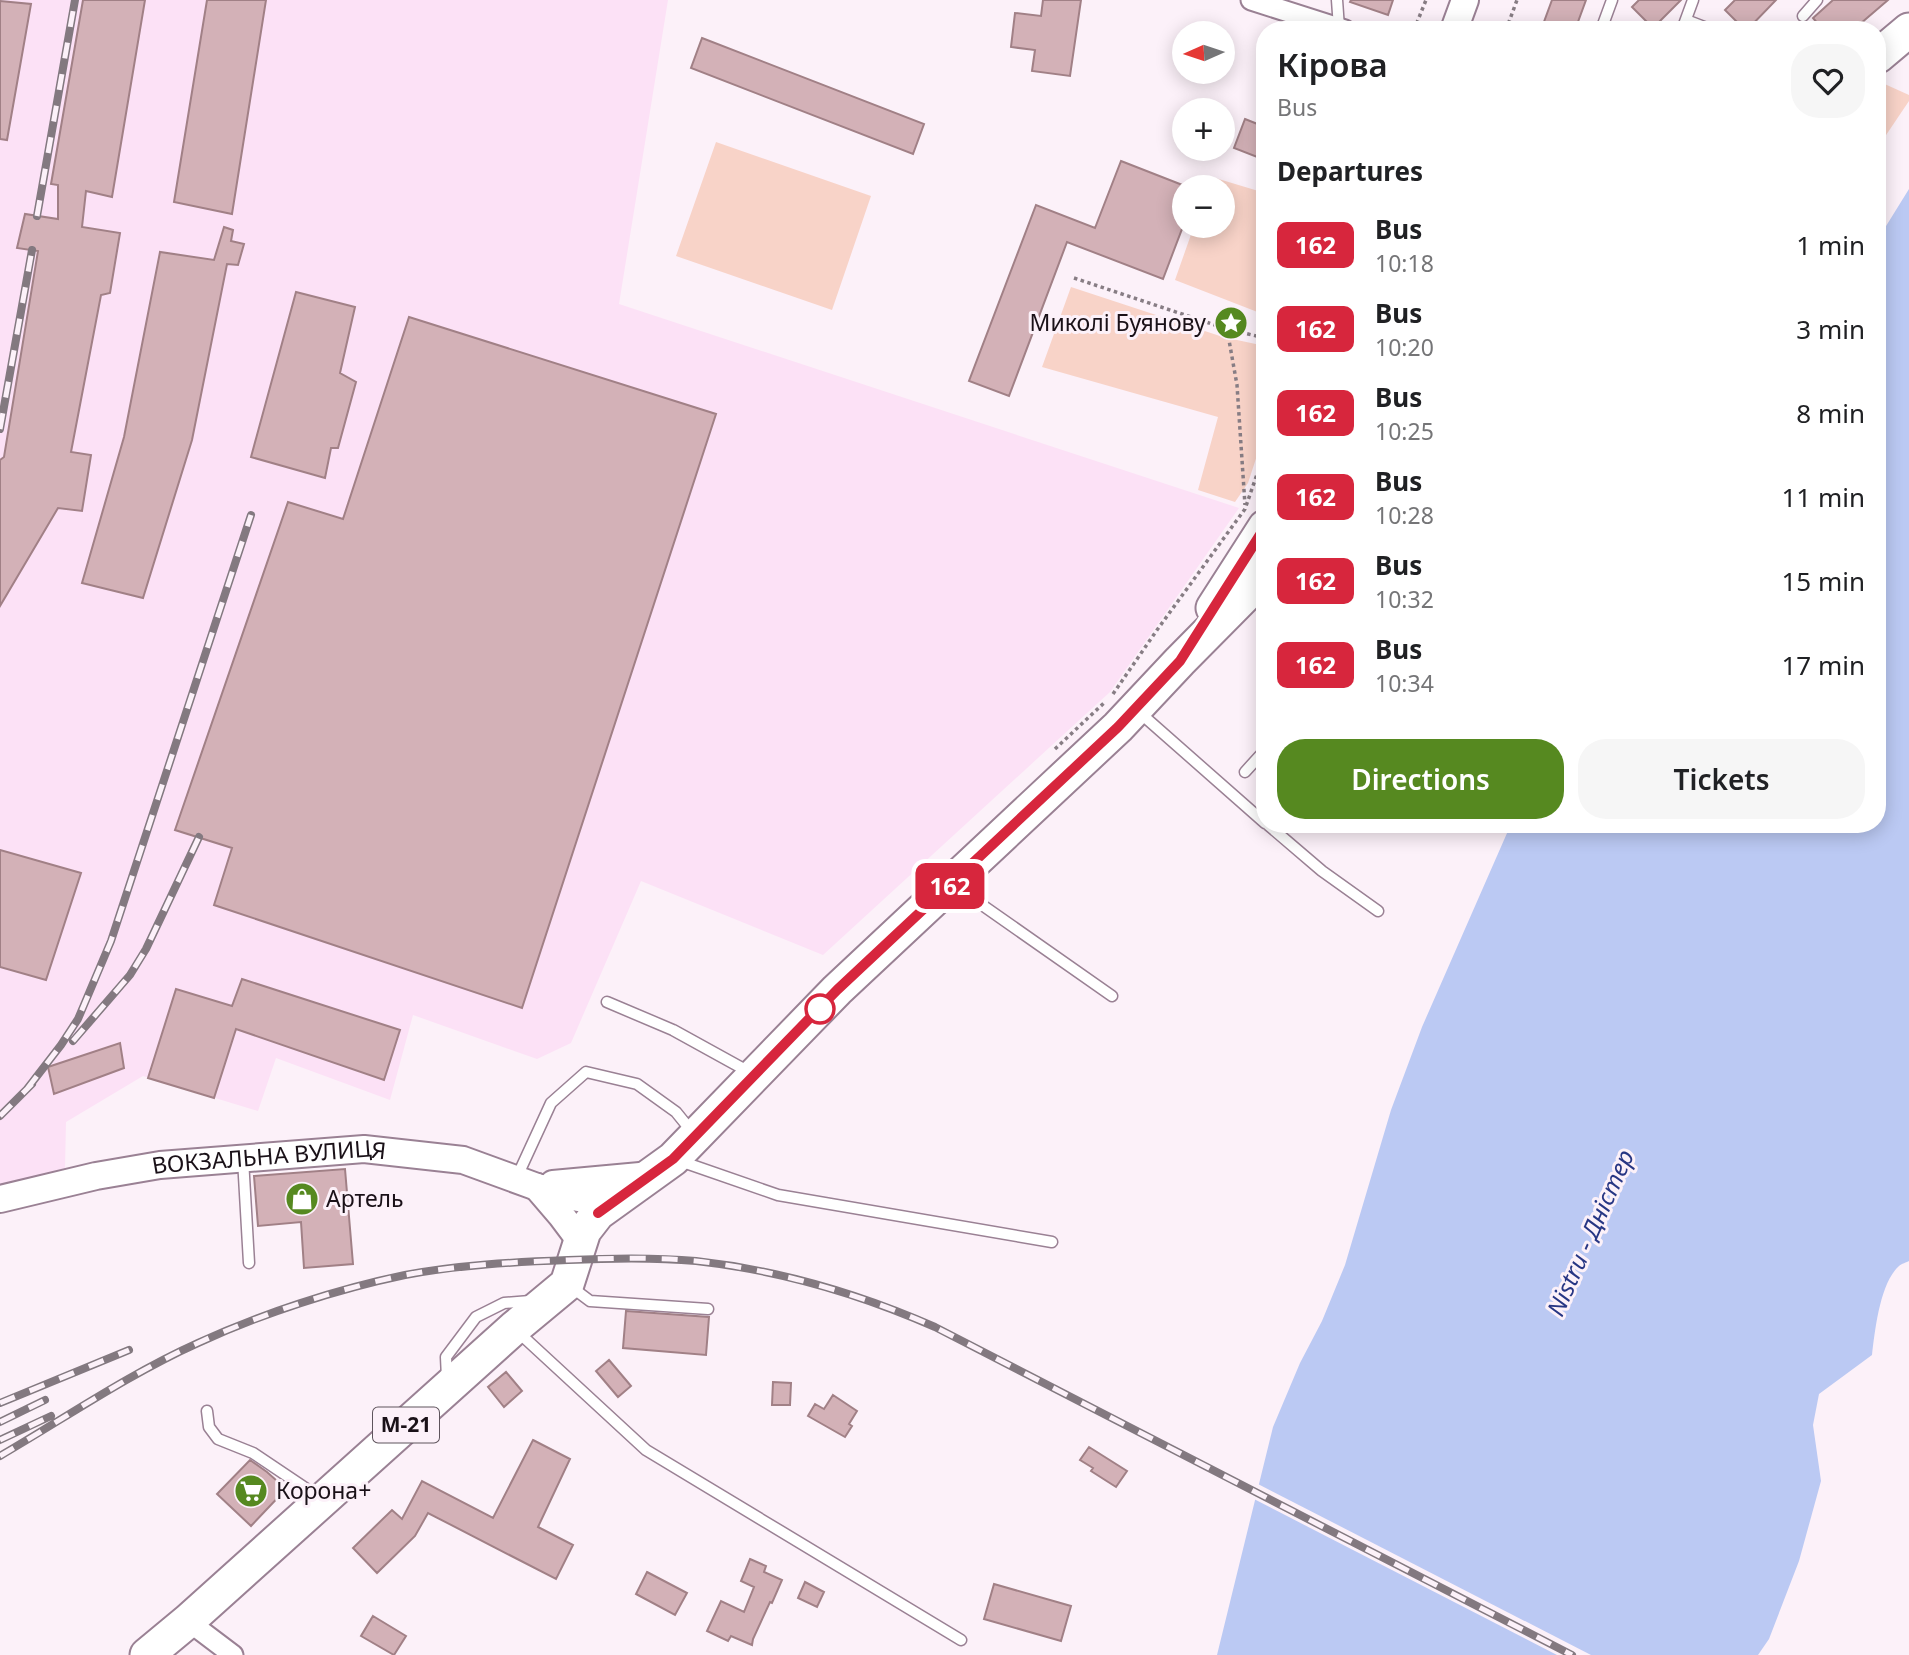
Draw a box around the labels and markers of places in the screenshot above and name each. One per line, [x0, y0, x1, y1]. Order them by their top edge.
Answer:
place icon: Миколі Буянову [1212, 304, 1250, 342]
place label: Миколі Буянову [1030, 306, 1206, 338]
unlabelled marker [805, 994, 835, 1024]
shop icon: Артель [283, 1180, 321, 1218]
place label: Артель [326, 1182, 404, 1214]
supermarket icon: Корона+ [232, 1472, 270, 1510]
place label: Корона+ [276, 1474, 371, 1506]

